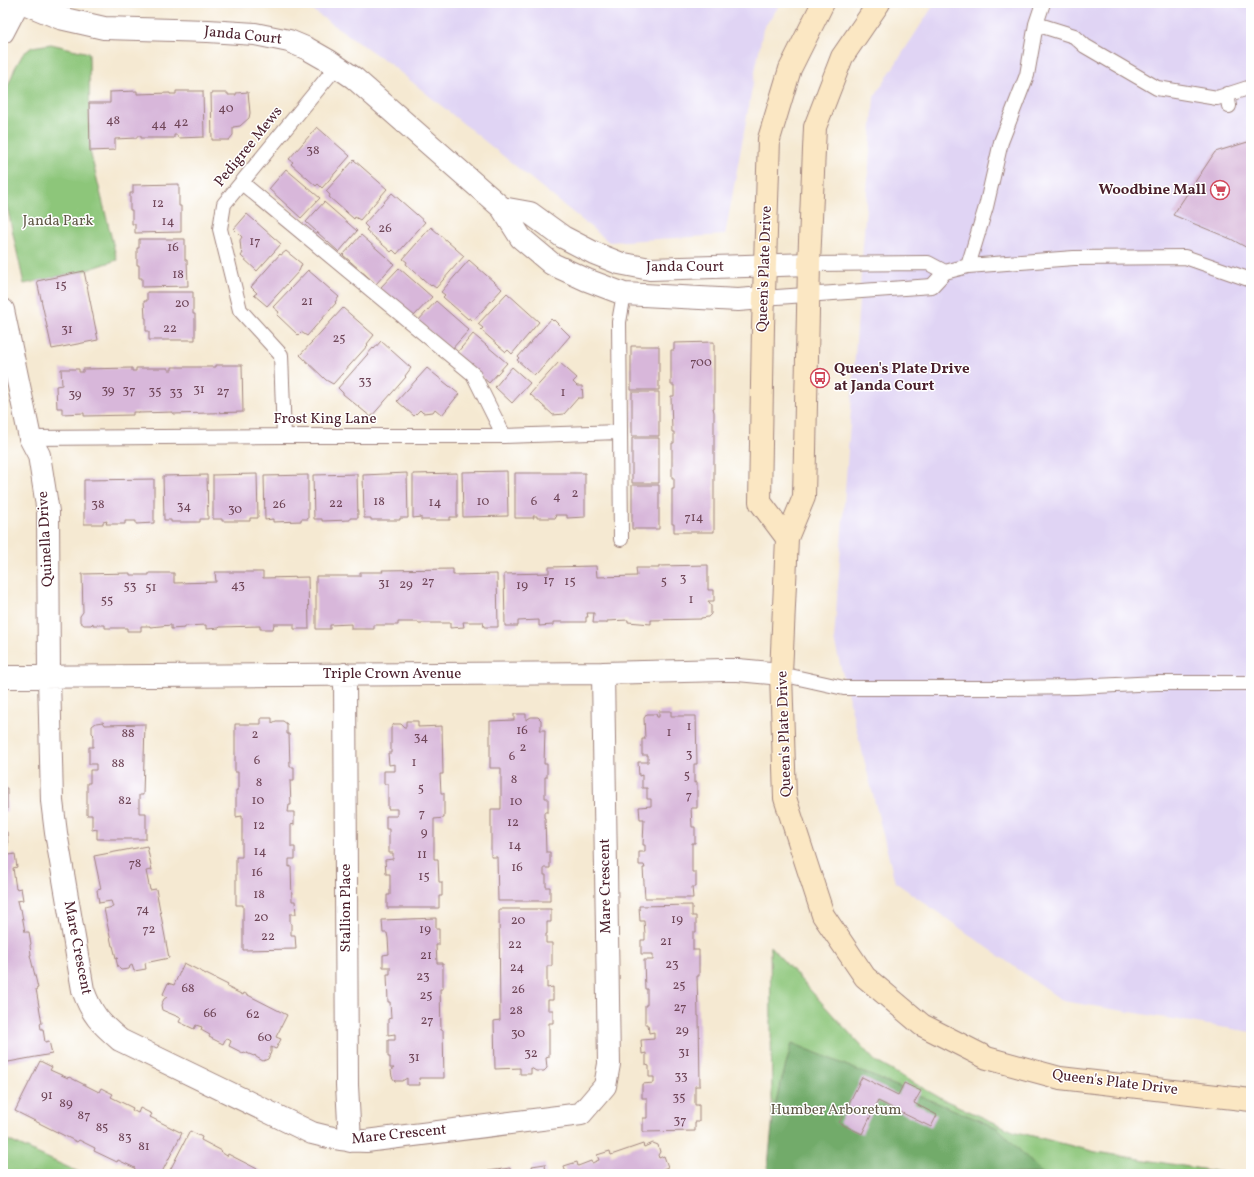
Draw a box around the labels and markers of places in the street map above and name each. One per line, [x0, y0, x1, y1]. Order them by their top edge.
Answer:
supermarket icon: Woodbine Mall [1209, 179, 1231, 201]
place label: Woodbine Mall [1099, 180, 1206, 201]
place label: Queen's Plate Drive at Janda Court [834, 359, 970, 397]
bus stop icon: Queen's Plate Drive at Janda Court [809, 367, 831, 389]

